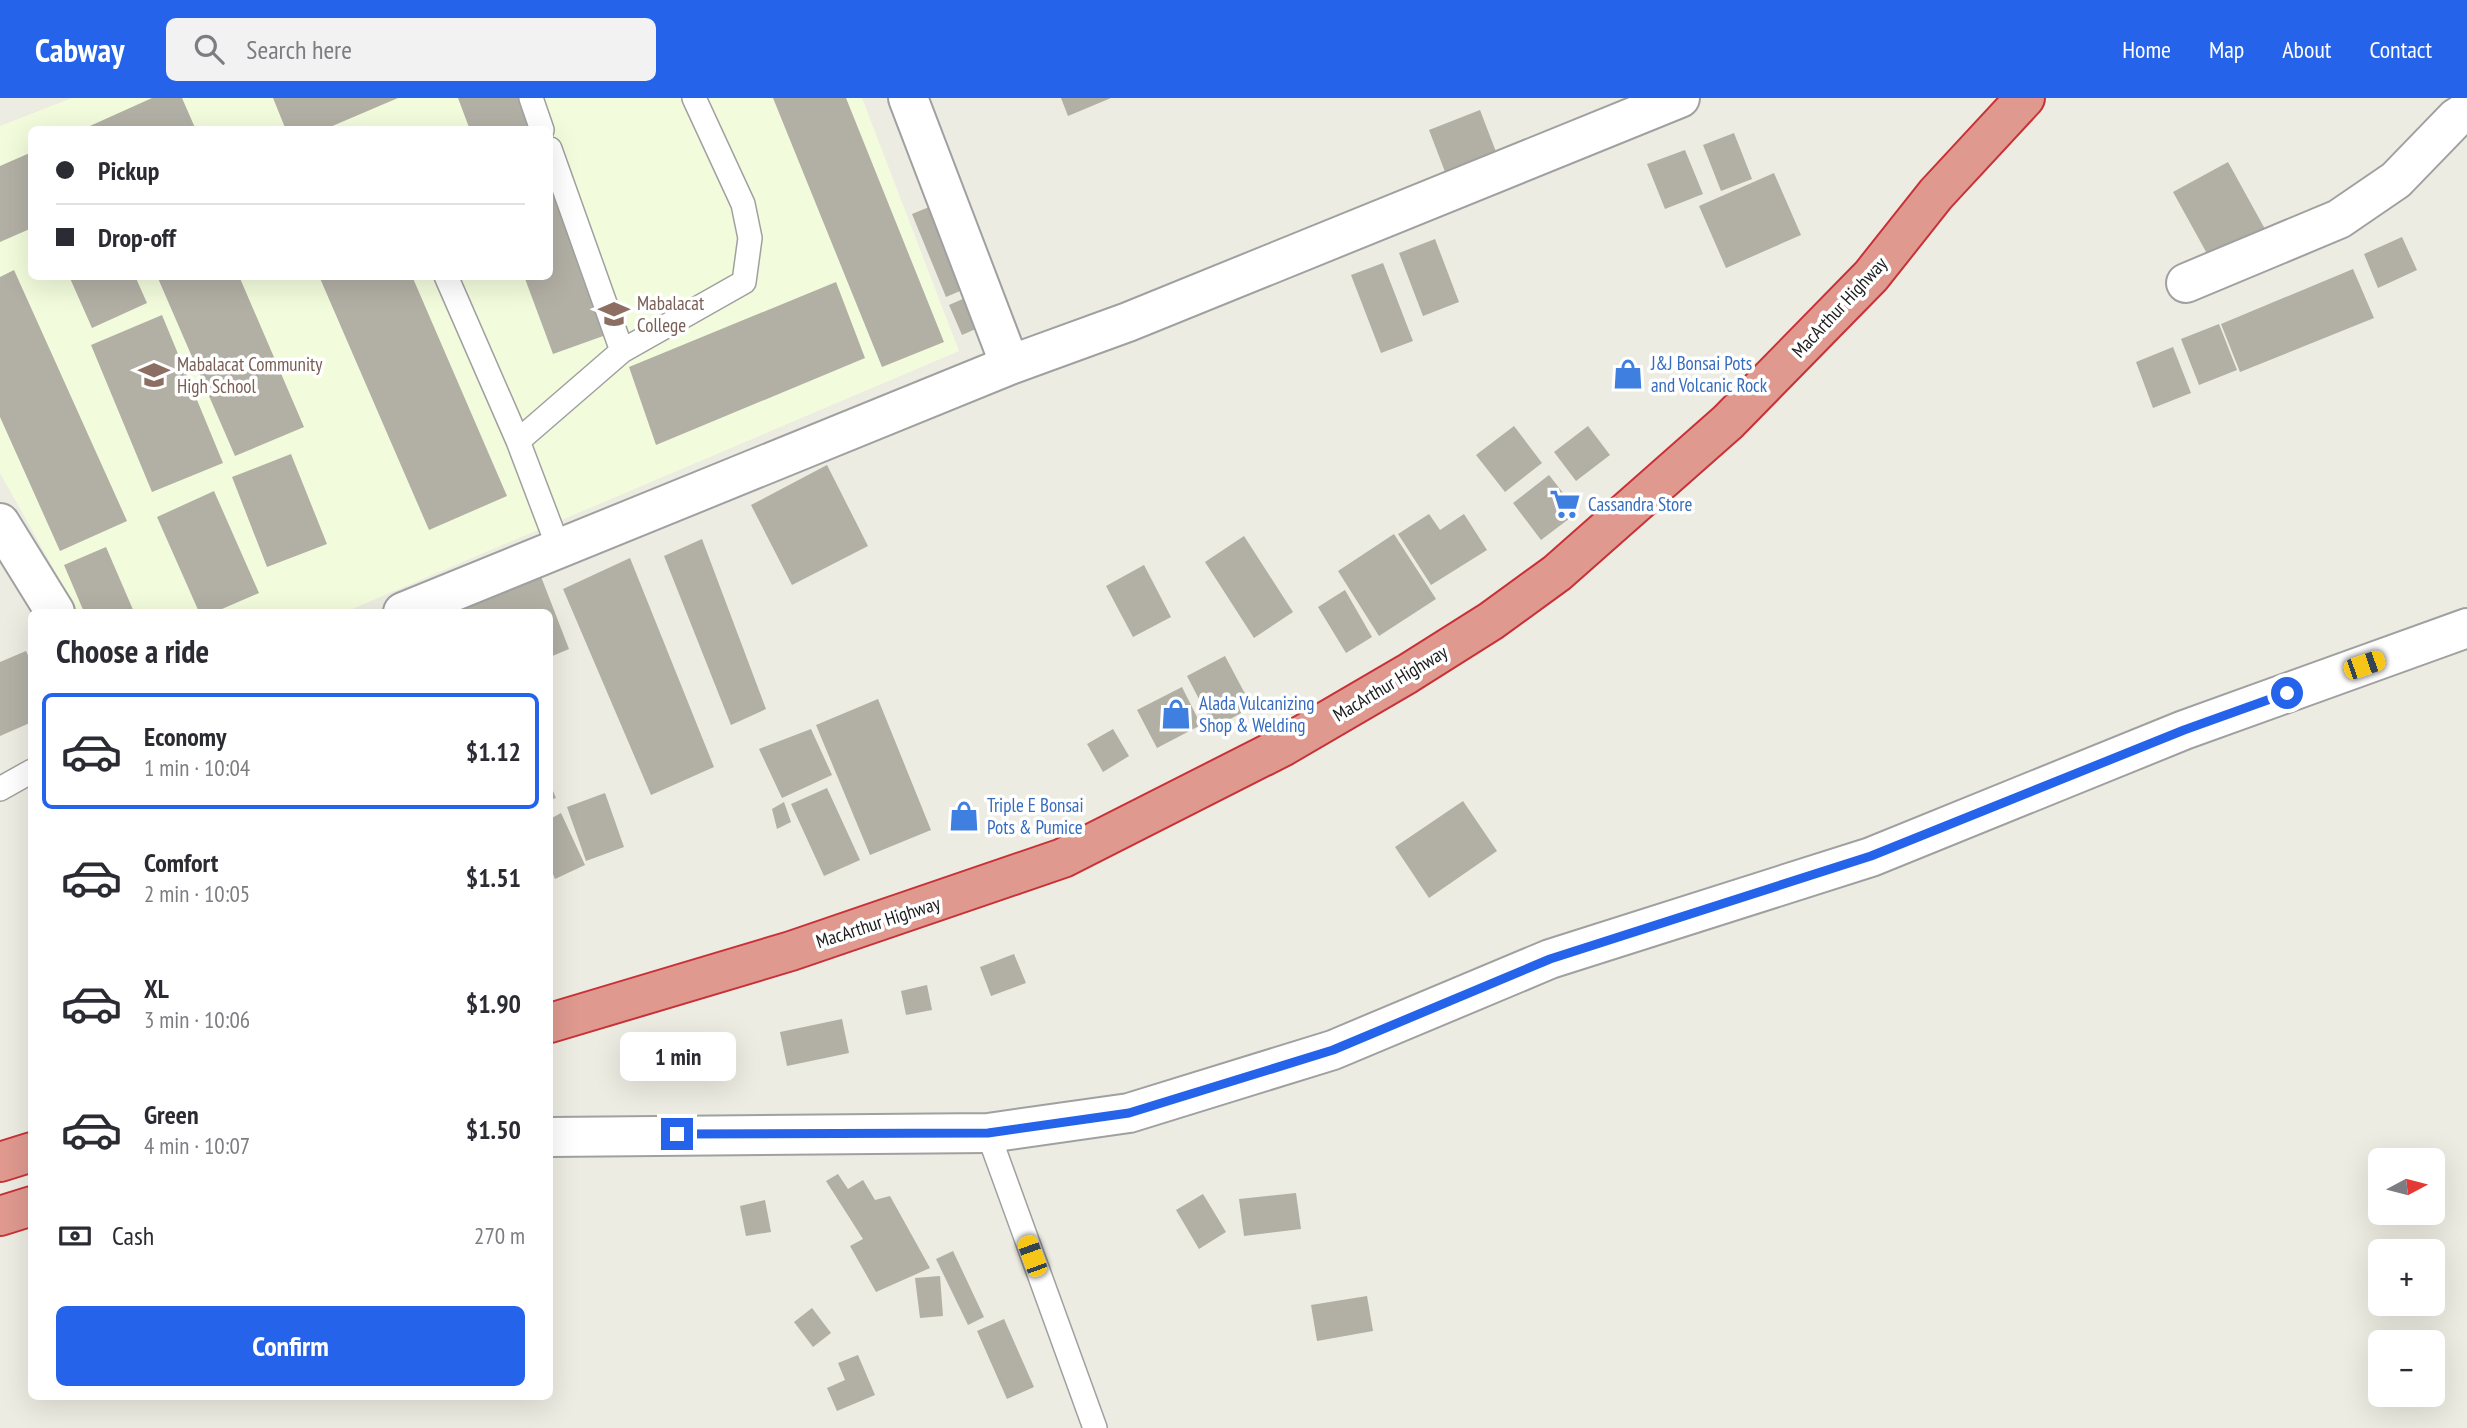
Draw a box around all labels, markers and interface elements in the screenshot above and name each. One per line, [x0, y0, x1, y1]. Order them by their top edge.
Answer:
search box [166, 18, 656, 81]
text: Cabway [35, 28, 124, 71]
icon: search [190, 30, 228, 68]
text: Search here [246, 33, 352, 66]
text: Home [2122, 34, 2171, 65]
text: Map [2209, 34, 2244, 65]
text: About [2282, 34, 2331, 65]
text: Contact [2369, 34, 2432, 65]
text: Pickup [98, 154, 159, 187]
text: Drop-off [98, 221, 176, 254]
street label: MacArthur Highway [1786, 251, 1892, 362]
place label: Mabalacat College [637, 291, 705, 337]
school or university icon: Mabalacat College [597, 297, 631, 331]
place label: J&J Bonsai Pots and Volcanic Rock [1650, 351, 1768, 397]
place label: Mabalacat Community High School [177, 352, 323, 398]
shop icon: J&J Bonsai Pots and Volcanic Rock [1611, 357, 1645, 391]
school or university icon: Mabalacat Community High School [137, 358, 171, 392]
supermarket icon: Cassandra Store [1548, 487, 1582, 521]
place label: Cassandra Store [1588, 492, 1693, 516]
text: Choose a ride [56, 630, 209, 672]
street label: MacArthur Highway [1329, 639, 1452, 727]
car [2341, 648, 2388, 682]
route start [2271, 677, 2303, 709]
place label: Alada Vulcanizing Shop & Welding [1199, 691, 1314, 737]
shop icon: Alada Vulcanizing Shop & Welding [1159, 697, 1193, 731]
icon: car [60, 720, 123, 783]
text: Economy [144, 720, 226, 753]
text: $1.12 [466, 735, 521, 768]
text: 1 min · 10:04 [144, 753, 250, 782]
place label: Triple E Bonsai Pots & Pumice [987, 793, 1084, 839]
shop icon: Triple E Bonsai Pots & Pumice [947, 799, 981, 833]
icon: car [60, 846, 123, 909]
text: Comfort [144, 846, 218, 879]
text: $1.51 [466, 861, 521, 894]
text: 2 min · 10:05 [144, 879, 250, 908]
street label: MacArthur Highway [813, 890, 944, 953]
icon: car [60, 972, 123, 1035]
text: XL [144, 972, 169, 1005]
text: $1.90 [466, 987, 521, 1020]
text: 3 min · 10:06 [144, 1005, 250, 1034]
callout: 1 min [619, 1032, 735, 1082]
text: 1 min [655, 1042, 701, 1071]
icon: car [60, 1098, 123, 1161]
text: Green [144, 1098, 199, 1131]
text: $1.50 [466, 1113, 521, 1146]
route end [661, 1118, 693, 1150]
text: 4 min · 10:07 [144, 1131, 250, 1160]
north arrow [2368, 1148, 2445, 1225]
map controls [2368, 1148, 2445, 1407]
icon: cash [56, 1217, 94, 1255]
text: Cash [112, 1219, 154, 1252]
text: 270 m [474, 1221, 525, 1250]
car [1015, 1233, 1050, 1279]
button: + [2368, 1239, 2445, 1316]
button: Confirm [56, 1306, 525, 1386]
button: − [2368, 1330, 2445, 1407]

